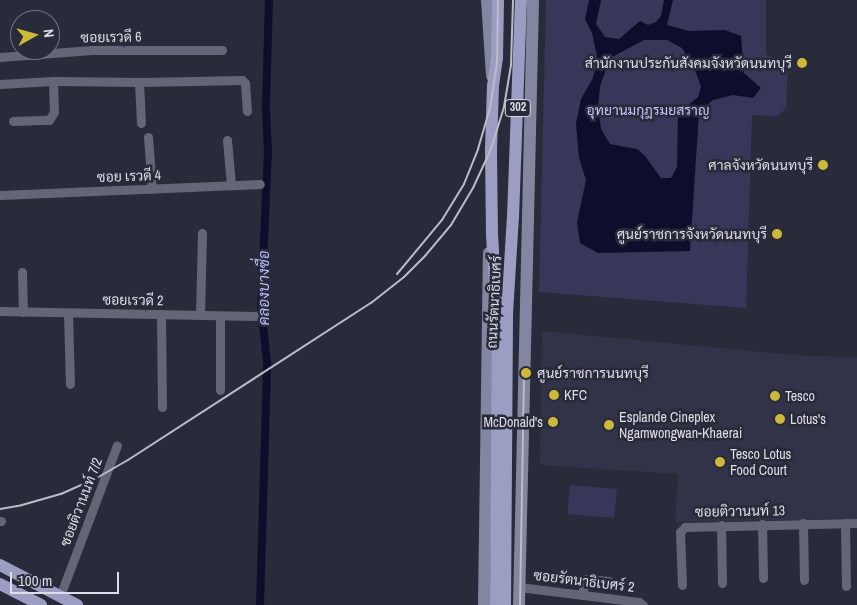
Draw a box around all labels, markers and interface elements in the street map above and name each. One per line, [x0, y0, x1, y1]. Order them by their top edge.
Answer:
north arrow [10, 10, 60, 60]
text: N [39, 28, 58, 39]
street label: ซอยเรวดี 6 [80, 28, 142, 46]
place label: สำนักงานประกันสังคมจังหวัดนนทบุรี [585, 55, 792, 71]
marker: สำนักงานประกันสังคมจังหวัดนนทบุรี [796, 57, 808, 69]
road number: 302 [504, 99, 532, 118]
park label: อุทยานมกุฎรมยสราญ [586, 102, 710, 118]
place label: ศาลจังหวัดนนทบุรี [708, 157, 813, 173]
marker: ศาลจังหวัดนนทบุรี [817, 159, 829, 171]
street label: ซอย เรวดี 4 [97, 166, 161, 186]
place label: ศูนย์ราชการจังหวัดนนทบุรี [617, 226, 767, 242]
marker: ศูนย์ราชการจังหวัดนนทบุรี [771, 228, 783, 240]
water label: คลองบางซื่อ [255, 250, 273, 326]
street label: ถนนรัตนาธิเบศร์ [483, 255, 505, 349]
street label: ซอยเรวดี 2 [102, 291, 164, 309]
place label: ศูนย์ราชการนนทบุรี [537, 365, 649, 381]
marker: ศูนย์ราชการนนทบุรี [519, 366, 533, 380]
place label: KFC [564, 387, 587, 403]
place label: Tesco [785, 388, 815, 404]
marker: KFC [548, 389, 560, 401]
marker: Tesco [769, 390, 781, 402]
place label: Esplande Cineplex Ngamwongwan-Khaerai [619, 409, 742, 442]
place label: Lotus's [790, 411, 826, 427]
marker: Lotus's [774, 413, 786, 425]
place label: McDonald's [483, 414, 543, 430]
marker: McDonald's [547, 416, 559, 428]
marker: Esplande Cineplex Ngamwongwan-Khaerai [603, 419, 615, 431]
place label: Tesco Lotus Food Court [730, 446, 791, 478]
street label: ซอยติวานนท์ 7/2 [56, 455, 106, 549]
marker: Tesco Lotus Food Court [714, 456, 726, 468]
street label: ซอยติวานนท์ 13 [695, 502, 785, 520]
scale bar [12, 562, 121, 594]
street label: ซอยรัตนาธิเบศร์ 2 [533, 566, 635, 596]
text: 100 m [18, 570, 52, 591]

